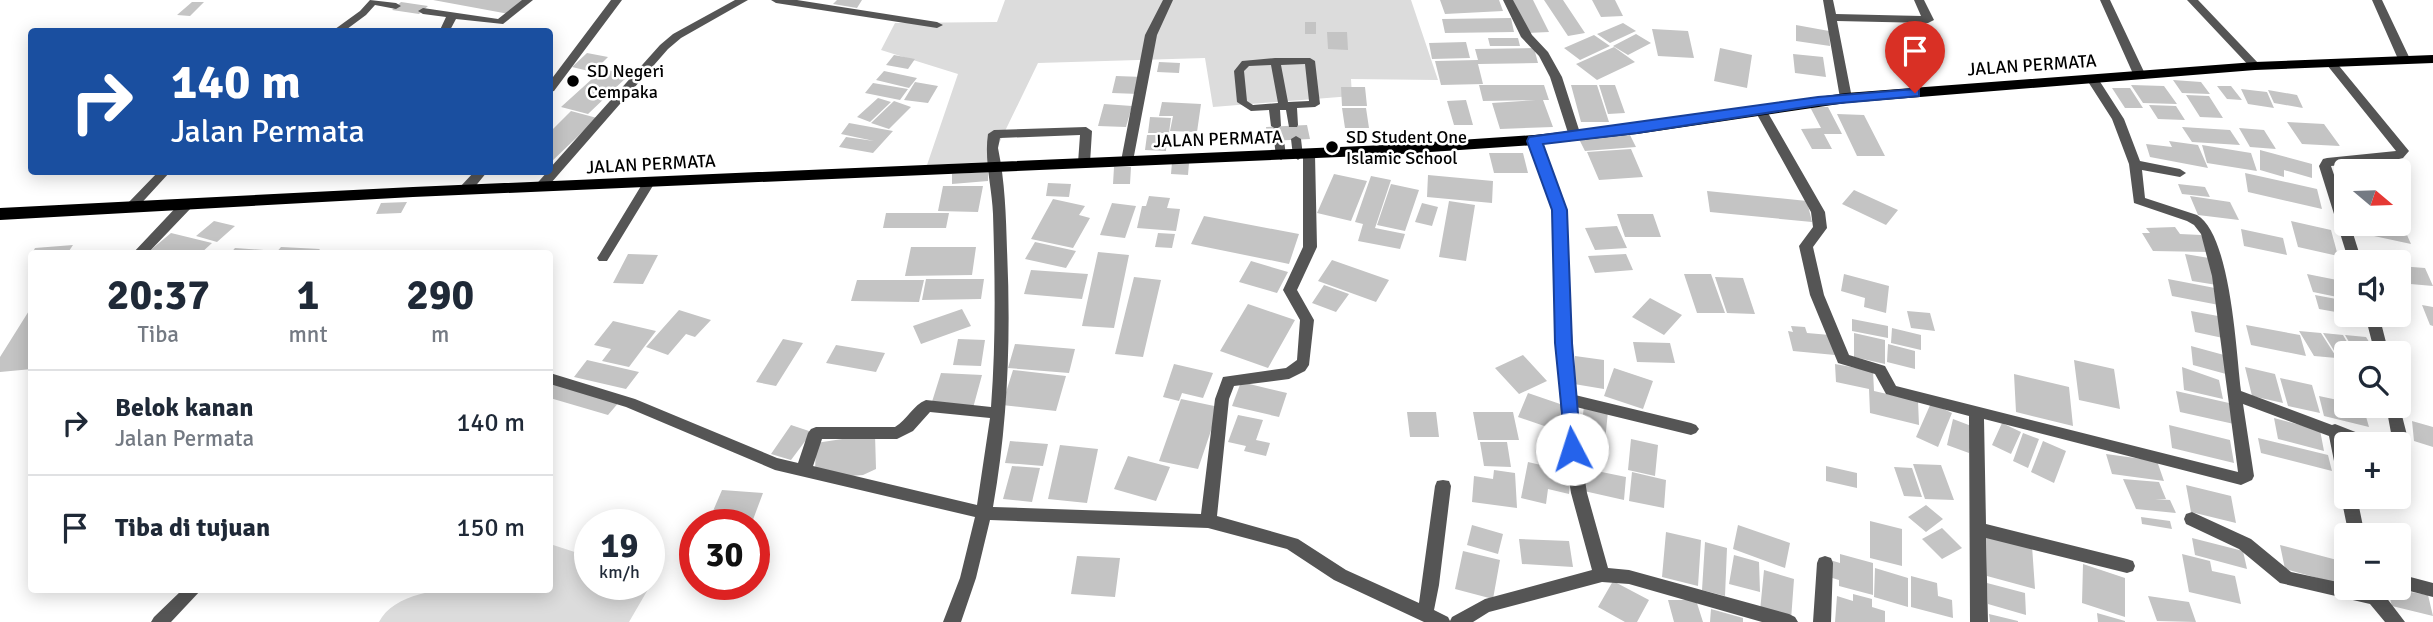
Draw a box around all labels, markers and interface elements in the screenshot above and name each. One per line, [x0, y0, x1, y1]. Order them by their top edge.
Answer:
pin [1885, 21, 1945, 93]
icon: arrive [1896, 32, 1934, 70]
street label: JALAN PERMATA [1967, 50, 2097, 80]
text: 140 m [171, 52, 301, 112]
icon: right [56, 56, 147, 147]
place label: SD Negeri Cempaka [587, 60, 664, 103]
marker: SD Negeri Cempaka [565, 73, 581, 89]
text: Jalan Permata [171, 112, 365, 151]
street label: JALAN PERMATA [1153, 126, 1283, 152]
place label: SD Student One Islamic School [1346, 126, 1467, 169]
marker: SD Student One Islamic School [1324, 139, 1340, 155]
street label: JALAN PERMATA [586, 150, 716, 178]
north arrow [2334, 159, 2412, 236]
map controls [2334, 159, 2411, 600]
button: sound [2334, 250, 2411, 327]
text: 20:37 [107, 270, 210, 321]
text: 1 [297, 270, 319, 321]
text: 290 [406, 270, 474, 321]
text: Tiba [138, 320, 179, 349]
text: mnt [289, 320, 327, 349]
text: m [431, 320, 449, 349]
button: search [2334, 341, 2411, 418]
text: Belok kanan [115, 392, 253, 424]
icon: right [56, 404, 94, 442]
text: 140 m [456, 407, 525, 439]
position arrow [1535, 412, 1609, 486]
text: Jalan Permata [115, 424, 254, 453]
button: + [2334, 432, 2411, 509]
icon: arrive [56, 509, 94, 547]
speed limit sign: 30 [679, 509, 770, 600]
text: Tiba di tujuan [115, 512, 270, 544]
text: 150 m [456, 512, 525, 544]
button: − [2334, 523, 2411, 600]
text: 19 [601, 524, 638, 567]
text: km/h [599, 561, 640, 583]

